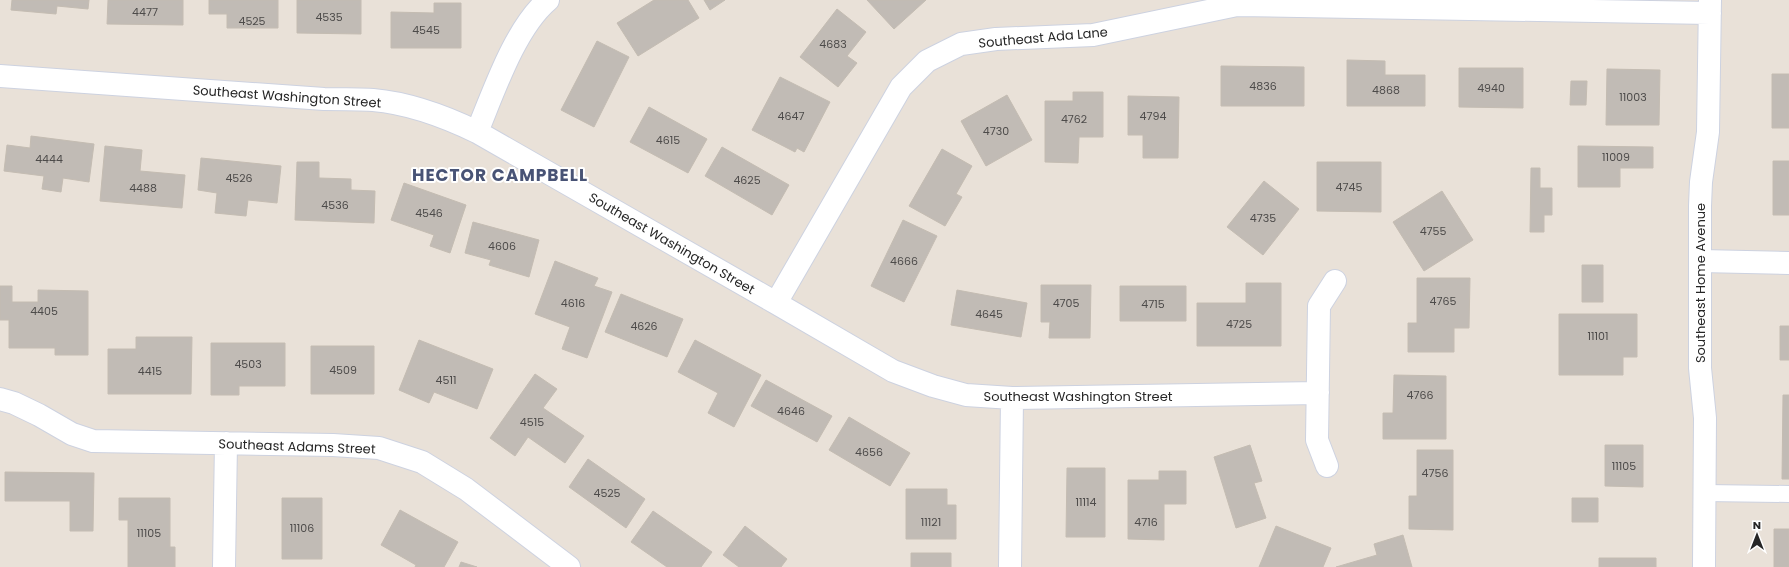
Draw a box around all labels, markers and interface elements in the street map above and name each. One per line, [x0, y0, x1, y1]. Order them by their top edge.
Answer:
house number: 4477 [132, 4, 158, 20]
house number: 4535 [315, 9, 343, 25]
house number: 4525 [238, 13, 266, 29]
house number: 4545 [412, 22, 440, 38]
street label: Southeast Ada Lane [978, 22, 1109, 53]
house number: 4683 [819, 36, 847, 52]
house number: 4836 [1249, 78, 1277, 94]
street label: Southeast Washington Street [192, 80, 382, 113]
house number: 4940 [1477, 80, 1505, 96]
house number: 4868 [1372, 82, 1400, 98]
house number: 11003 [1619, 89, 1647, 105]
house number: 4647 [778, 108, 804, 124]
house number: 4794 [1140, 108, 1166, 124]
house number: 4762 [1061, 111, 1087, 127]
house number: 4730 [983, 123, 1009, 139]
house number: 4615 [656, 132, 680, 148]
house number: 11009 [1602, 149, 1630, 165]
house number: 4444 [35, 151, 63, 167]
district label: HECTOR CAMPBELL [412, 163, 588, 187]
house number: 4526 [225, 170, 253, 186]
house number: 4625 [733, 172, 761, 188]
house number: 4745 [1336, 179, 1362, 195]
house number: 4488 [129, 180, 157, 196]
street label: Southeast Washington Street [585, 188, 759, 299]
house number: 4536 [321, 197, 349, 213]
street label: Southeast Home Avenue [1691, 203, 1710, 363]
house number: 4546 [415, 205, 443, 221]
house number: 4735 [1250, 210, 1276, 226]
house number: 4755 [1420, 223, 1446, 239]
house number: 4606 [488, 238, 516, 254]
house number: 4666 [890, 253, 918, 269]
house number: 4765 [1430, 293, 1456, 309]
house number: 4616 [561, 295, 585, 311]
house number: 4705 [1053, 295, 1079, 311]
house number: 4715 [1141, 296, 1165, 312]
house number: 4405 [30, 303, 58, 319]
house number: 4645 [975, 306, 1003, 322]
house number: 4725 [1226, 316, 1252, 332]
house number: 4626 [630, 318, 658, 334]
house number: 11101 [1588, 328, 1609, 344]
house number: 4503 [234, 356, 262, 372]
house number: 4509 [329, 362, 357, 378]
house number: 4415 [138, 363, 162, 379]
house number: 4511 [436, 372, 456, 388]
street label: Southeast Washington Street [984, 387, 1173, 406]
house number: 4766 [1407, 387, 1433, 403]
house number: 4646 [777, 403, 805, 419]
house number: 4515 [520, 414, 544, 430]
street label: Southeast Adams Street [218, 434, 376, 459]
house number: 4656 [855, 444, 883, 460]
house number: 11105 [1612, 458, 1636, 474]
house number: 4756 [1422, 465, 1448, 481]
house number: 4525 [593, 485, 621, 501]
house number: 11114 [1076, 494, 1097, 510]
house number: 11121 [921, 514, 941, 530]
house number: 4716 [1134, 514, 1158, 530]
north arrow [1737, 515, 1777, 555]
text: N [1753, 517, 1761, 533]
house number: 11106 [290, 520, 314, 536]
house number: 11105 [137, 525, 161, 541]

